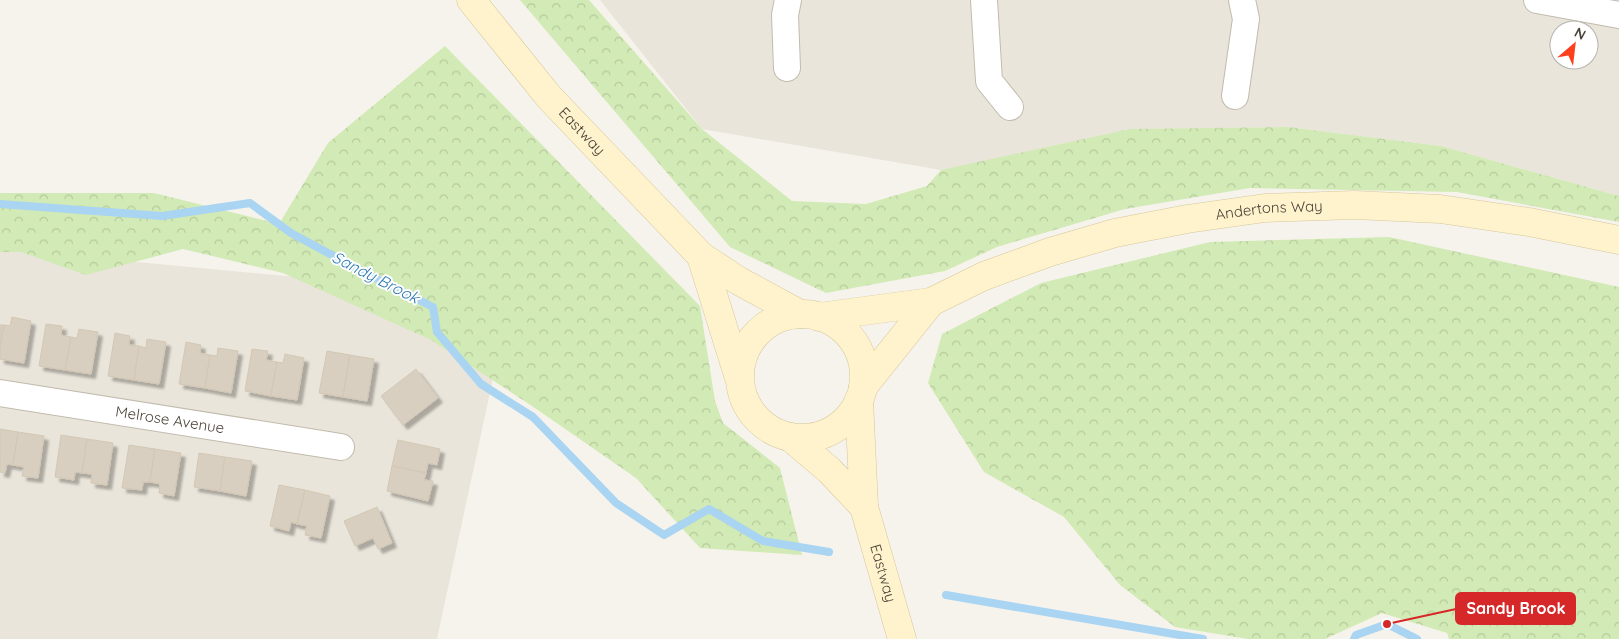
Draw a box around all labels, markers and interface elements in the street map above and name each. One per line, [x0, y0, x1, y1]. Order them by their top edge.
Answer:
north arrow [1549, 20, 1599, 70]
text: N [1571, 23, 1589, 44]
street label: Eastway [555, 103, 610, 159]
street label: Andertons Way [1214, 196, 1323, 224]
water label: Sandy Brook [329, 246, 424, 308]
street label: Melrose Avenue [114, 401, 226, 437]
street label: Eastway [866, 542, 901, 604]
callout: Sandy Brook [1456, 593, 1575, 624]
text: Sandy Brook [1466, 598, 1566, 618]

